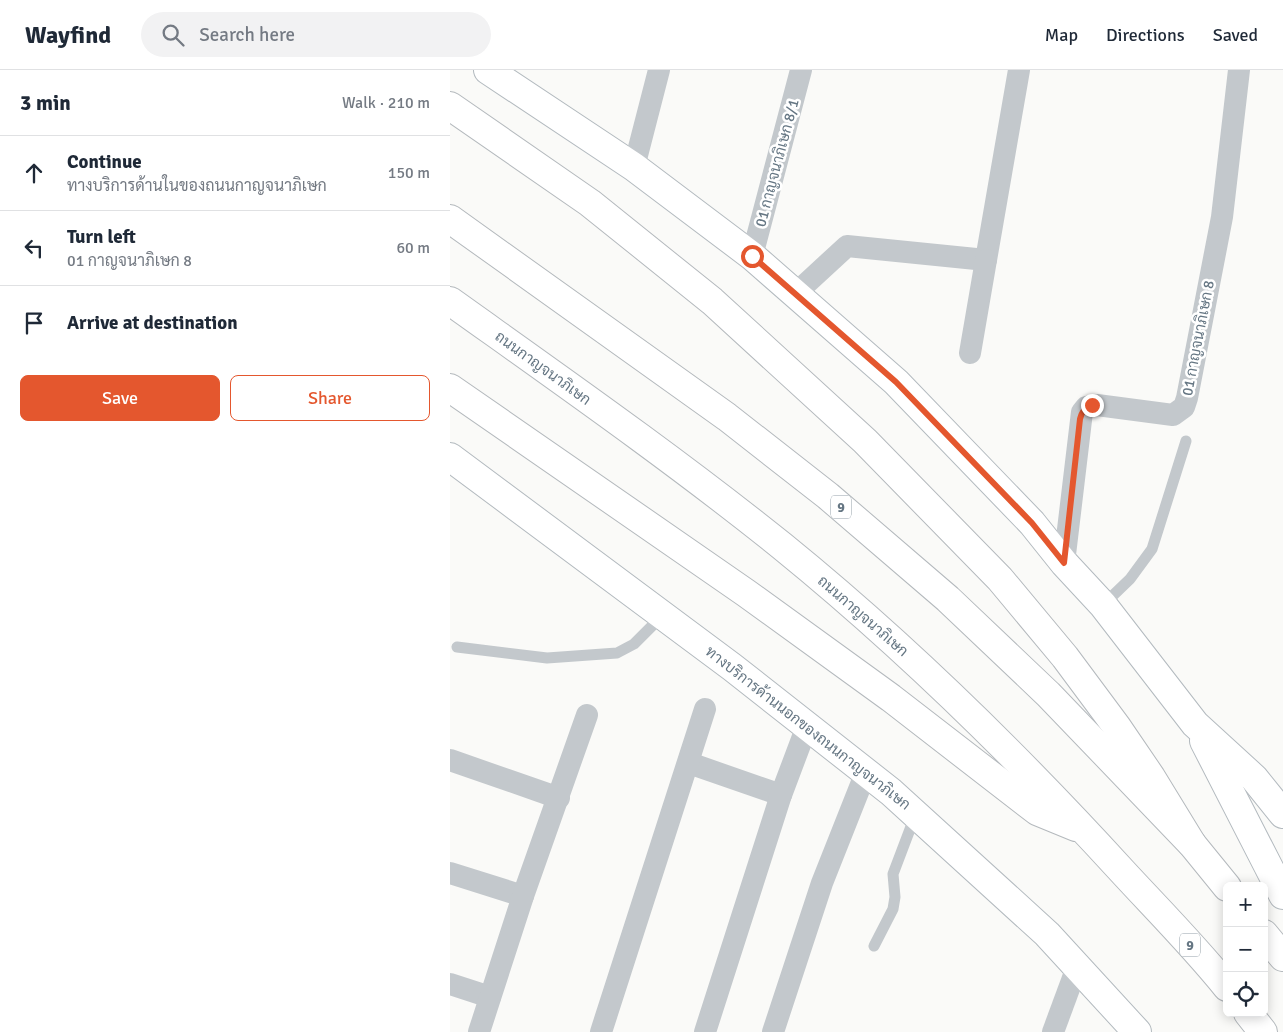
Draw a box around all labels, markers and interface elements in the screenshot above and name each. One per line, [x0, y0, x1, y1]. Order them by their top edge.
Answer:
search box [141, 12, 491, 57]
text: Wayfind [25, 20, 111, 50]
icon: search [159, 21, 187, 49]
text: Search here [199, 23, 295, 47]
text: Map [1045, 24, 1078, 46]
text: Directions [1106, 24, 1185, 46]
text: Saved [1213, 24, 1258, 46]
text: 3 min [20, 90, 71, 116]
text: Walk · 210 m [342, 93, 430, 113]
street label: 01 กาญจนาภิเษก 8/1 [751, 97, 803, 229]
text: Continue [67, 150, 142, 174]
icon: ahead [20, 159, 48, 187]
text: 150 m [388, 163, 430, 183]
text: ทางบริการด้านในของถนนกาญจนาภิเษก [67, 176, 327, 196]
text: Turn left [67, 225, 136, 249]
icon: left [20, 234, 48, 262]
text: 60 m [396, 238, 430, 258]
route start [741, 245, 764, 268]
text: 01 กาญจนาภิเษก 8 [67, 251, 192, 271]
street label: 01 กาญจนาภิเษก 8 [1178, 279, 1218, 397]
icon: arrive [20, 309, 48, 337]
text: Arrive at destination [67, 311, 238, 335]
street label: ถนนกาญจนาภิเษก [492, 327, 594, 409]
button: Save [20, 375, 220, 421]
button: Share [230, 375, 430, 421]
route end [1081, 394, 1104, 417]
road number: 9 [831, 496, 851, 518]
street label: ถนนกาญจนาภิเษก [814, 572, 912, 660]
street label: ทางบริการด้านนอกของถนนกาญจนาภิเษก [702, 642, 915, 814]
map controls [1223, 882, 1268, 1017]
button: + [1223, 882, 1268, 927]
button: − [1223, 927, 1268, 972]
road number: 9 [1180, 934, 1200, 956]
button: locate [1223, 972, 1268, 1017]

